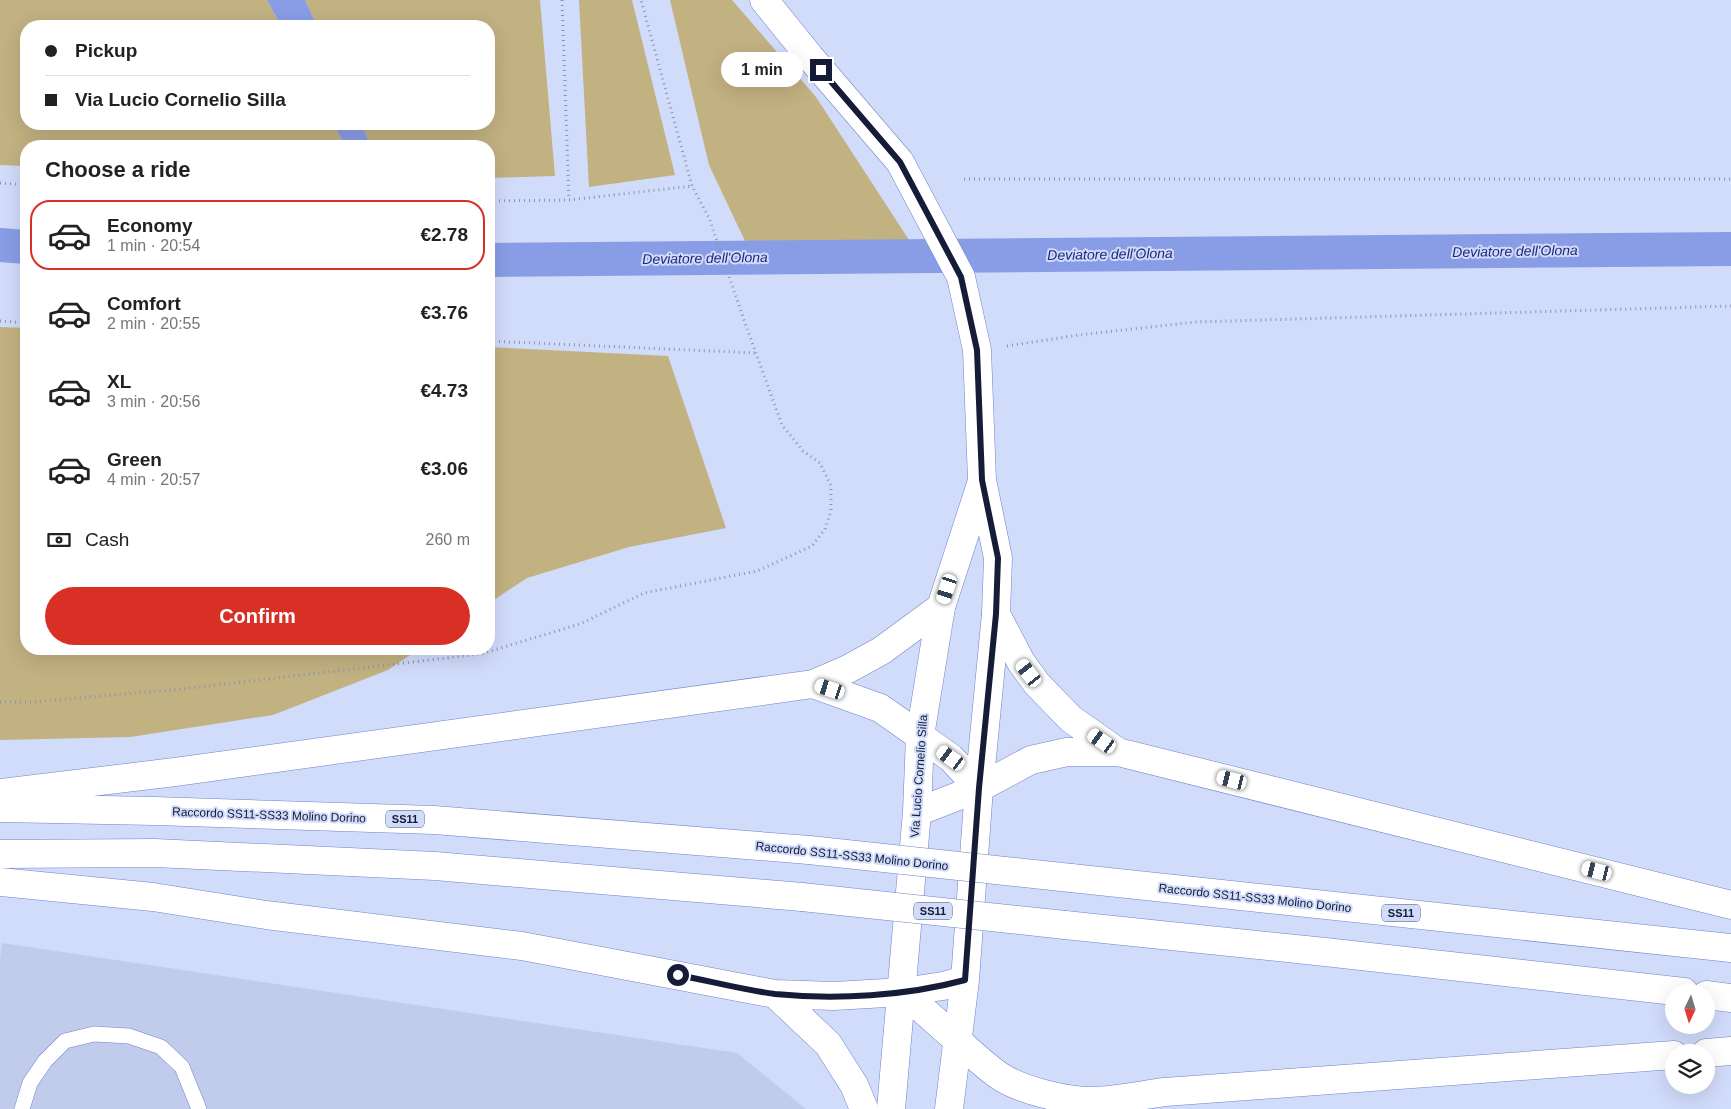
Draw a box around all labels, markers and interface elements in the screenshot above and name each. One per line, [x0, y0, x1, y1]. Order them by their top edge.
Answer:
text: Pickup [75, 40, 137, 61]
callout: 1 min [721, 52, 804, 88]
route end [810, 59, 832, 81]
text: 1 min [741, 61, 783, 78]
text: Via Lucio Cornelio Silla [75, 89, 286, 110]
text: Choose a ride [45, 157, 190, 182]
icon: car [47, 213, 92, 258]
text: Economy [107, 215, 193, 236]
text: €2.78 [420, 224, 468, 245]
text: 1 min · 20:54 [107, 237, 200, 254]
water label: Deviatore dell'Olona [1452, 242, 1578, 260]
water label: Deviatore dell'Olona [1047, 245, 1173, 263]
water label: Deviatore dell'Olona [642, 249, 768, 267]
icon: car [47, 291, 92, 336]
text: Comfort [107, 293, 181, 314]
text: €3.76 [420, 302, 468, 323]
text: 2 min · 20:55 [107, 315, 200, 332]
icon: car [47, 369, 92, 414]
text: XL [107, 371, 131, 392]
text: €4.73 [420, 380, 468, 401]
text: 3 min · 20:56 [107, 393, 200, 410]
icon: car [47, 447, 92, 492]
text: Green [107, 449, 162, 470]
text: €3.06 [420, 458, 468, 479]
text: 4 min · 20:57 [107, 471, 200, 488]
icon: cash [45, 526, 73, 554]
text: Cash [85, 529, 129, 550]
text: 260 m [426, 531, 470, 548]
car [935, 572, 958, 606]
button: Confirm [45, 587, 470, 645]
car [1013, 657, 1044, 689]
car [813, 677, 846, 701]
street label: Via Lucio Cornelio Silla [908, 714, 930, 838]
car [1085, 726, 1118, 756]
car [934, 743, 967, 773]
car [1215, 769, 1248, 791]
street label: Raccordo SS11-SS33 Molino Dorino [172, 805, 366, 825]
road number: SS11 [386, 811, 424, 828]
street label: Raccordo SS11-SS33 Molino Dorino [755, 839, 949, 873]
car [1580, 860, 1613, 882]
street label: Raccordo SS11-SS33 Molino Dorino [1158, 881, 1352, 915]
road number: SS11 [914, 902, 952, 919]
road number: SS11 [1382, 904, 1420, 921]
route start [667, 964, 689, 986]
north arrow [1665, 984, 1715, 1034]
map controls [1665, 984, 1715, 1094]
button: layers [1665, 1044, 1715, 1094]

